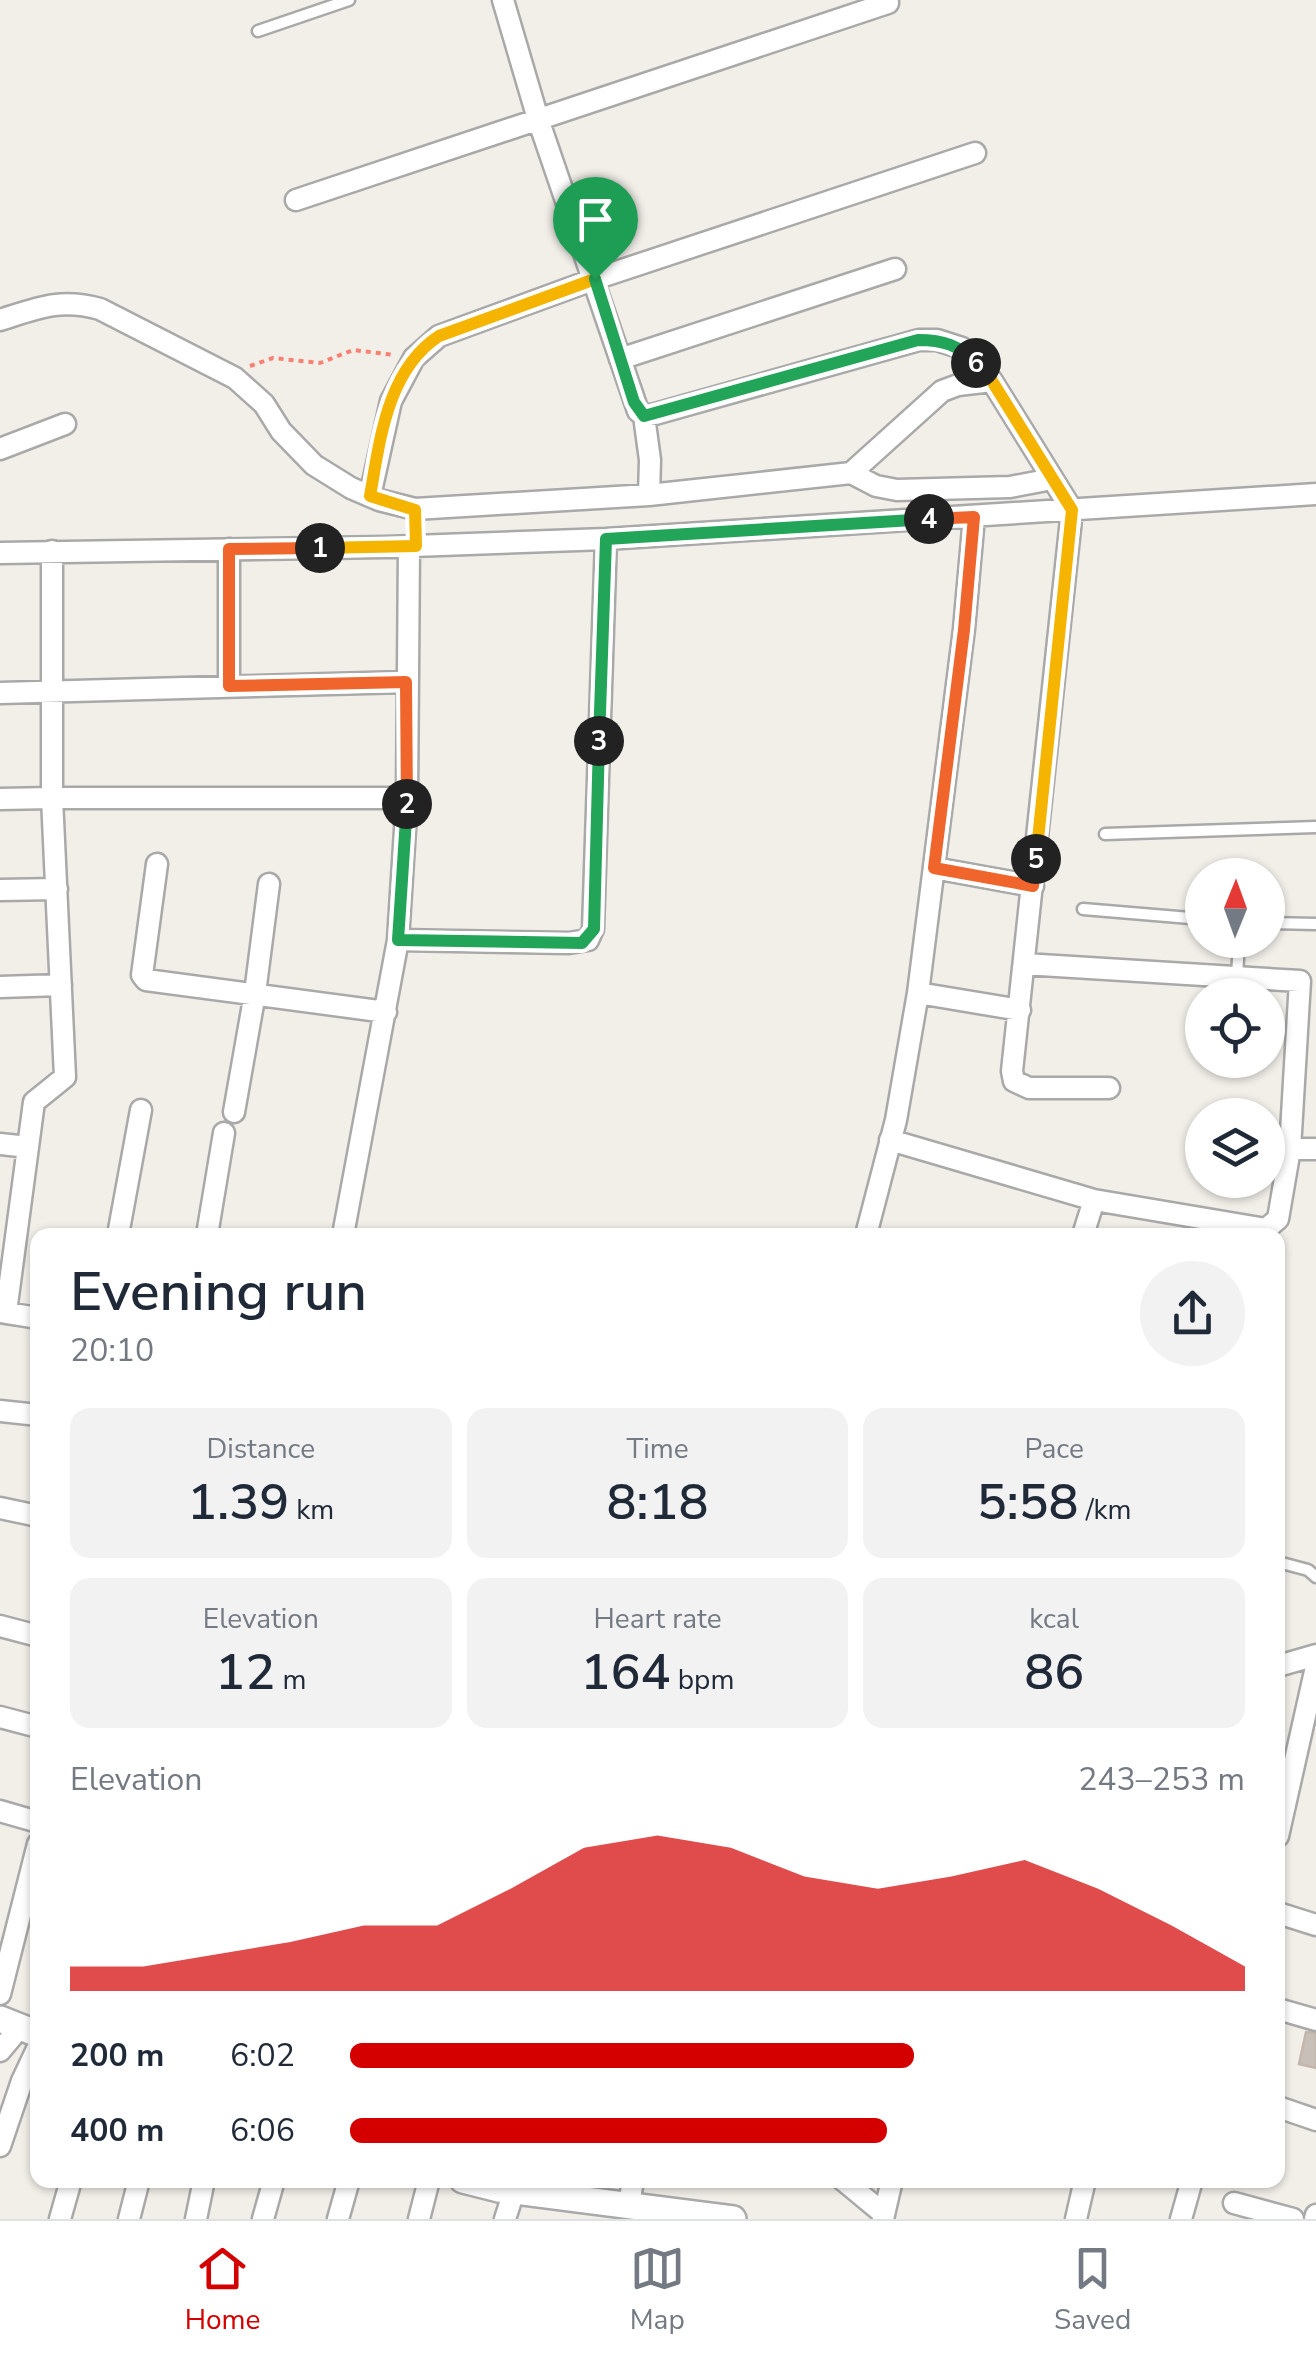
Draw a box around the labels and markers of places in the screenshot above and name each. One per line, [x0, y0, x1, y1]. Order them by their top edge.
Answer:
pin [553, 177, 638, 280]
pin: 6 [951, 338, 1001, 388]
pin: 4 [904, 494, 954, 544]
pin: 1 [295, 523, 345, 573]
pin: 3 [574, 716, 624, 766]
pin: 2 [382, 779, 432, 829]
pin: 5 [1011, 834, 1061, 884]

